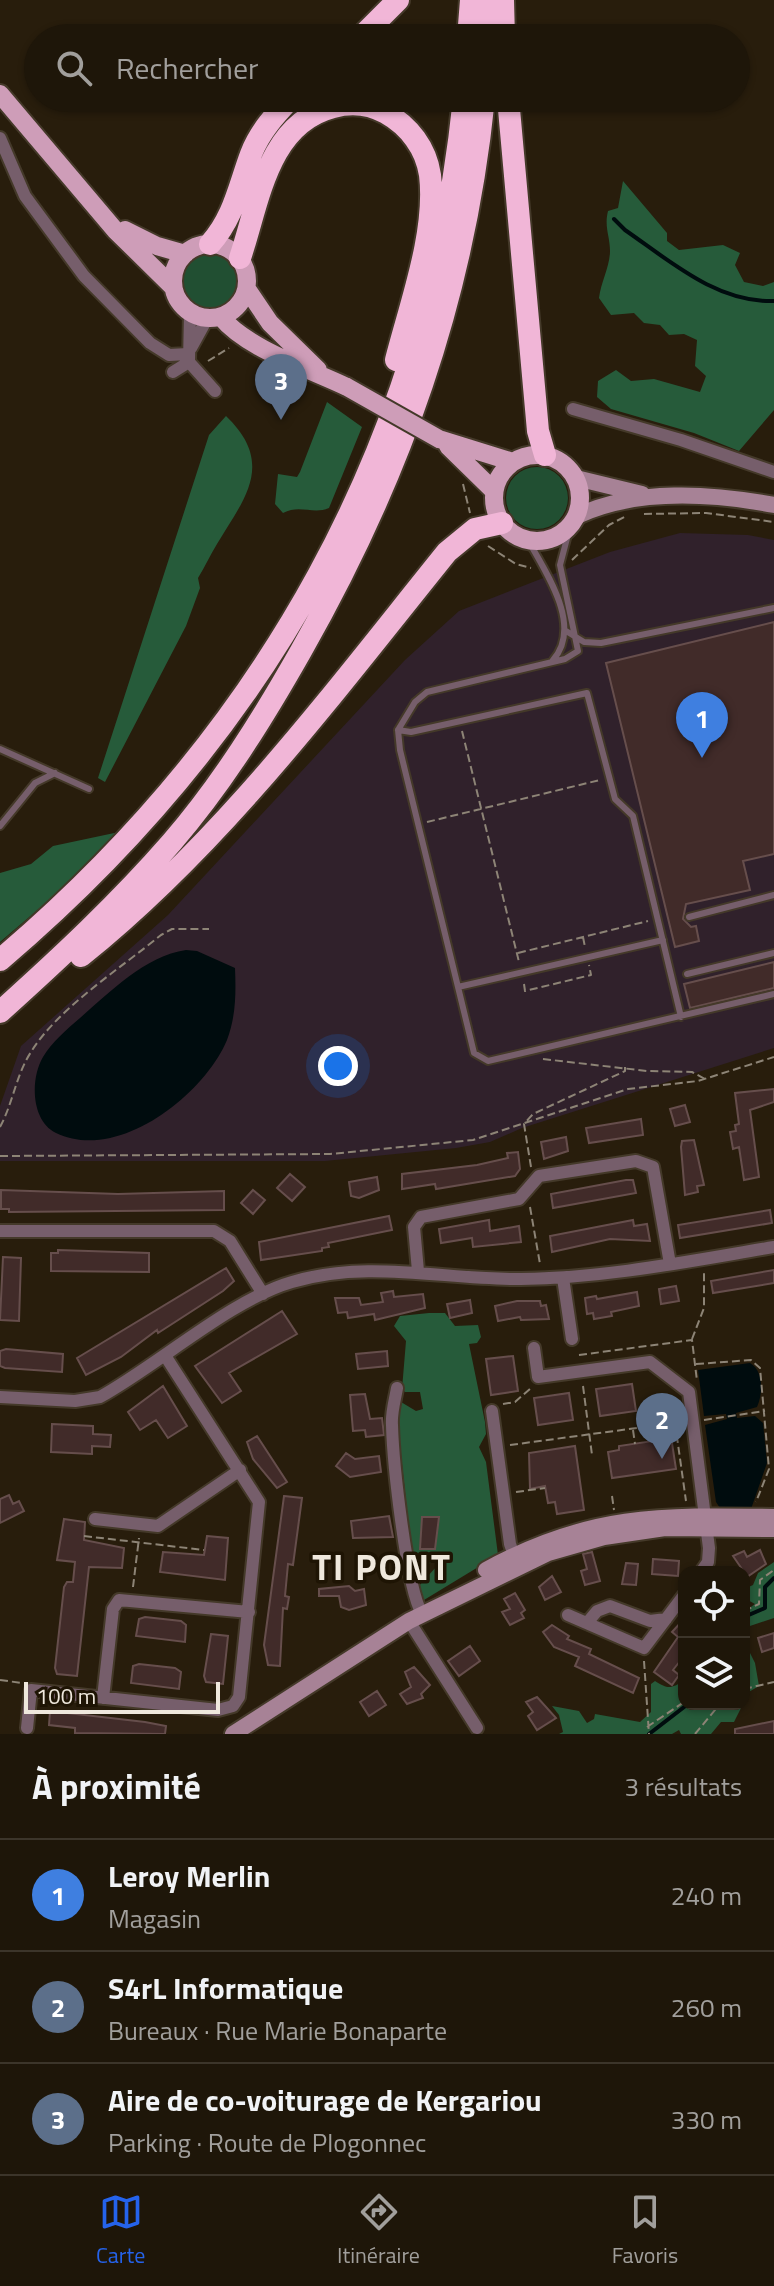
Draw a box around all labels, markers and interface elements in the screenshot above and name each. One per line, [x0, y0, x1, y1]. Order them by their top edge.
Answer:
search box [24, 24, 750, 112]
text: Rechercher [116, 45, 259, 91]
icon: search [52, 46, 96, 90]
pin: 3 [255, 354, 307, 420]
pin: 1 [676, 692, 728, 758]
your location [318, 1046, 358, 1086]
pin: 2 [636, 1393, 688, 1459]
district label: TI PONT [312, 1539, 452, 1594]
map controls [678, 1566, 750, 1710]
button: locate [678, 1566, 750, 1638]
button: layers [678, 1638, 750, 1710]
scale bar [24, 1678, 220, 1714]
text: 100 m [36, 1679, 96, 1713]
text: À proximité [32, 1760, 201, 1812]
text: 3 résultats [625, 1767, 742, 1806]
text: Leroy Merlin [108, 1853, 270, 1899]
text: 1 [51, 1876, 65, 1915]
text: 240 m [671, 1876, 742, 1915]
text: Magasin [108, 1899, 201, 1938]
text: S4rL Informatique [108, 1965, 343, 2011]
text: 2 [51, 1988, 65, 2027]
text: 260 m [671, 1988, 742, 2027]
text: Bureaux · Rue Marie Bonaparte [108, 2011, 447, 2050]
text: Aire de co-voiturage de Kergariou [108, 2077, 542, 2123]
text: 3 [51, 2100, 65, 2139]
text: 330 m [671, 2100, 742, 2139]
text: Parking · Route de Plogonnec [108, 2123, 426, 2162]
tab: Carte [96, 2190, 145, 2272]
tab: Itinéraire [337, 2190, 420, 2272]
tab: Favoris [612, 2190, 678, 2272]

